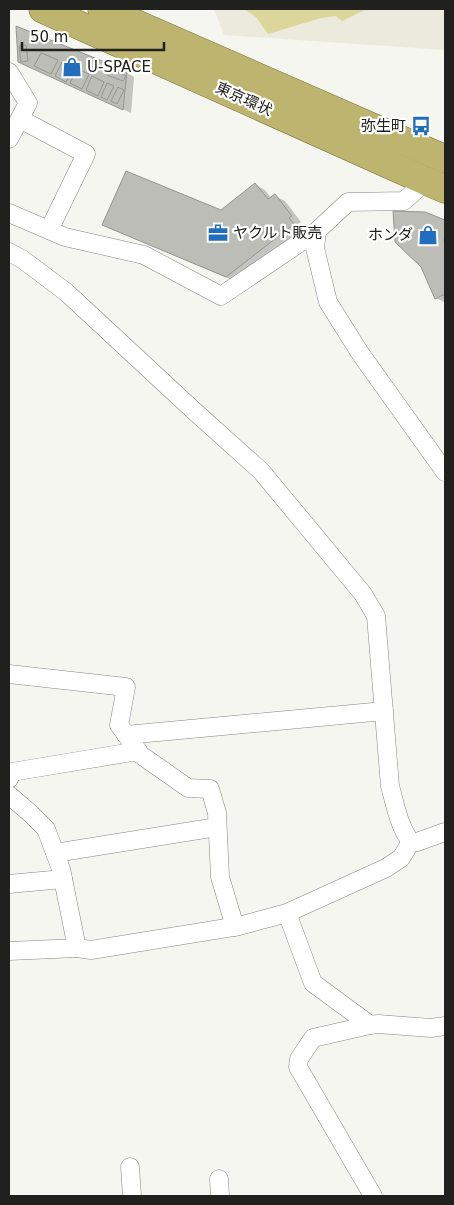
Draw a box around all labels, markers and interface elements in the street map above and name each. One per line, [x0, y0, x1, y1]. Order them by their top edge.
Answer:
scale bar [22, 20, 165, 52]
text: 50 m [30, 28, 68, 46]
shop icon: U-SPACE [61, 56, 83, 78]
place label: U-SPACE [87, 58, 151, 76]
street label: 東京環状 [213, 79, 275, 119]
bus stop icon: 弥生町 [410, 115, 432, 137]
place label: 弥生町 [361, 117, 406, 135]
office icon: ヤクルト販売 [207, 222, 229, 244]
place label: ヤクルト販売 [233, 224, 323, 242]
shop icon: ホンダ [417, 224, 439, 246]
place label: ホンダ [368, 226, 413, 244]

